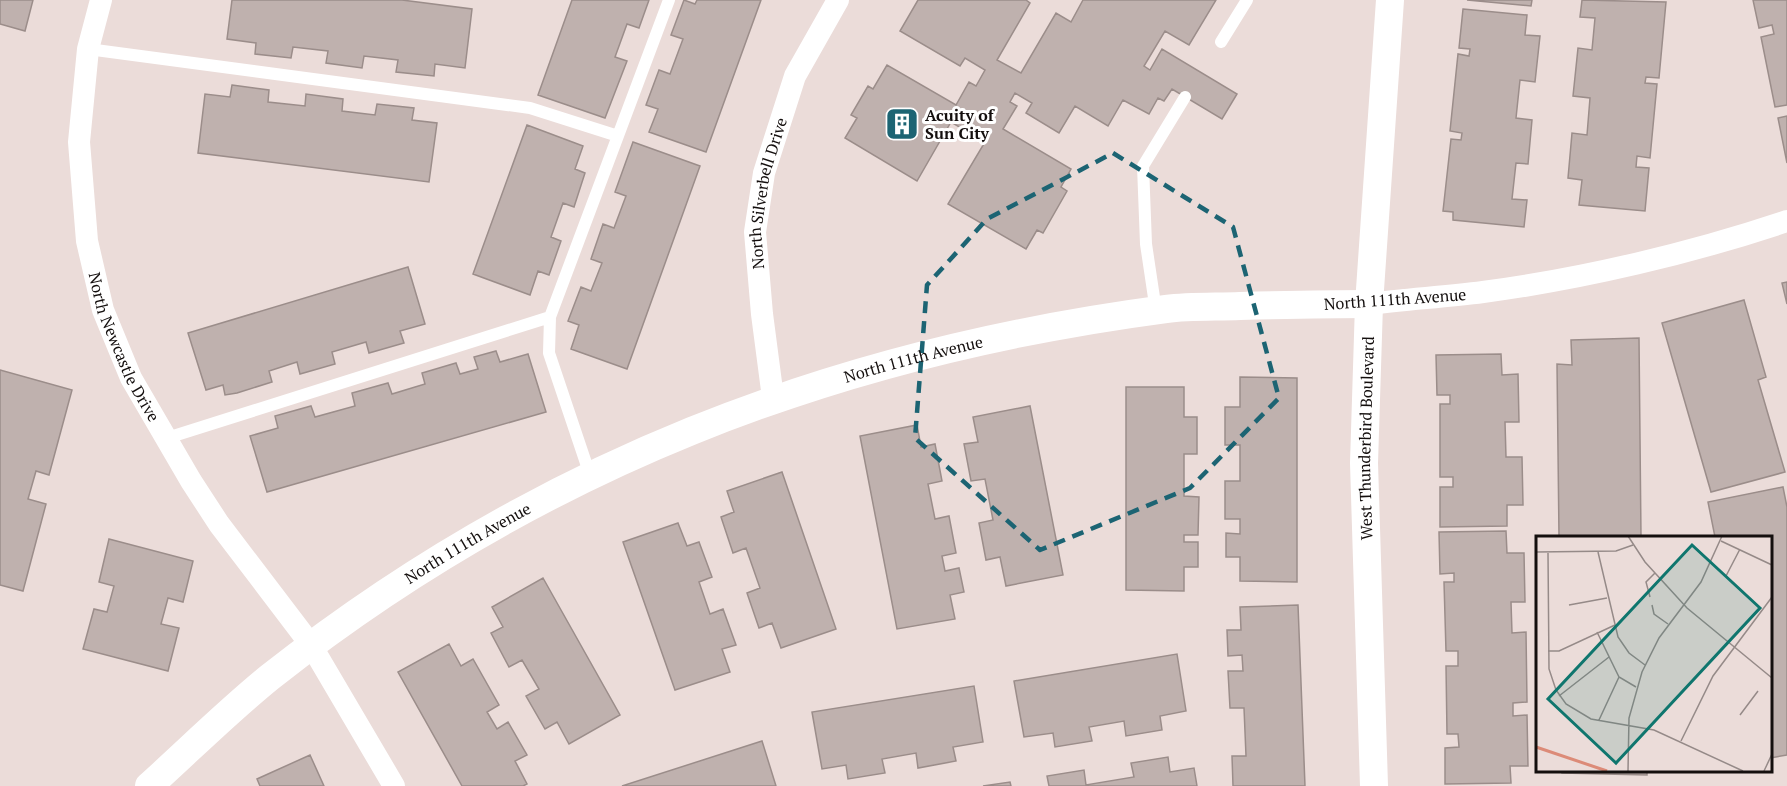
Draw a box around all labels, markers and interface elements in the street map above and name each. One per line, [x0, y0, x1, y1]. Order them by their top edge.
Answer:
place label: Acuity of Sun City [925, 104, 996, 144]
building icon: Acuity of Sun City [884, 106, 920, 142]
street label: North Silverbell Drive [744, 115, 792, 270]
street label: North Newcastle Drive [84, 270, 165, 425]
street label: North 111th Avenue [1323, 283, 1467, 315]
street label: North 111th Avenue [841, 330, 985, 388]
street label: West Thunderbird Boulevard [1353, 336, 1379, 541]
street label: North 111th Avenue [400, 497, 535, 589]
inset map [1536, 536, 1772, 771]

